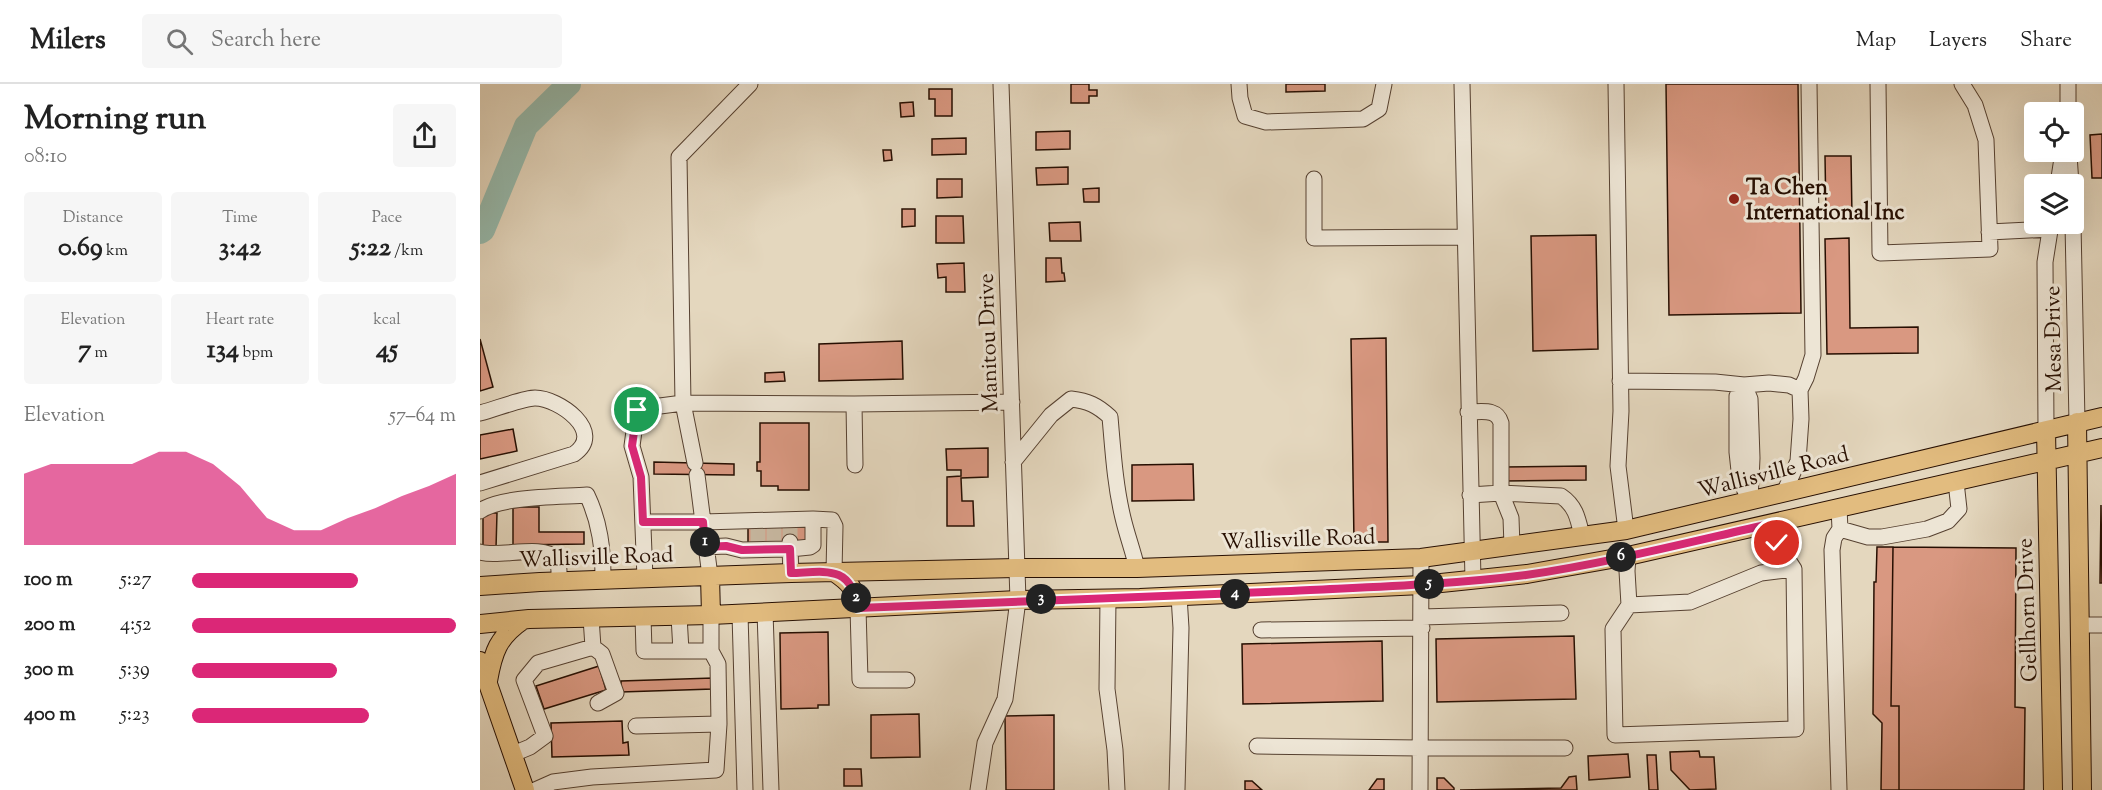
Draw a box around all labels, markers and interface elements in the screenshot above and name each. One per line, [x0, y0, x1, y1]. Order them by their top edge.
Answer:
search box [142, 14, 562, 68]
text: Milers [30, 21, 106, 61]
icon: search [163, 25, 196, 58]
text: Search here [211, 25, 321, 57]
text: Map [1856, 26, 1896, 56]
text: Layers [1929, 26, 1987, 56]
text: Share [2020, 26, 2072, 56]
text: Morning run [24, 96, 206, 144]
map controls [2024, 102, 2084, 234]
button: locate [2024, 102, 2084, 162]
button: share [393, 104, 456, 167]
text: 08:10 [24, 143, 67, 172]
place label: Ta Chen International Inc [1746, 173, 1905, 230]
button: layers [2024, 174, 2084, 234]
marker: Ta Chen International Inc [1727, 192, 1741, 206]
text: Distance [63, 207, 123, 230]
text: Time [222, 207, 258, 230]
text: Pace [372, 207, 402, 230]
text: 0.69 [58, 230, 103, 267]
text: 3:42 [219, 230, 261, 267]
text: 5:22 [351, 230, 391, 267]
text: km [103, 240, 128, 263]
text: /km [391, 240, 423, 263]
street label: Manitou Drive [972, 273, 1008, 413]
street label: Mesa Drive [2038, 285, 2072, 392]
text: Elevation [61, 309, 125, 332]
text: Heart rate [206, 309, 274, 332]
text: kcal [373, 309, 401, 332]
text: 7 [78, 332, 91, 369]
text: 134 [207, 332, 239, 369]
text: 45 [376, 332, 398, 369]
text: m [91, 342, 108, 365]
text: bpm [239, 342, 273, 365]
pin [611, 384, 662, 435]
icon: arrive [620, 393, 653, 426]
text: Elevation [24, 402, 105, 431]
text: 57–64 m [389, 402, 456, 431]
street label: Wallisville Road [1695, 440, 1853, 508]
pin [1751, 517, 1802, 568]
street label: Wallisville Road [1220, 522, 1376, 560]
icon: check [1760, 526, 1793, 559]
pin: 1 [690, 527, 720, 557]
text: 1 [702, 530, 708, 553]
street label: Gellhorn Drive [2010, 537, 2048, 682]
street label: Wallisville Road [518, 540, 674, 578]
pin: 6 [1606, 542, 1636, 572]
text: 6 [1617, 545, 1625, 568]
text: 100 m [24, 566, 73, 595]
text: 5:27 [120, 566, 151, 595]
pin: 5 [1414, 569, 1444, 599]
text: 5 [1426, 572, 1432, 595]
pin: 4 [1220, 579, 1250, 609]
text: 4 [1231, 582, 1239, 605]
pin: 2 [841, 583, 871, 613]
pin: 3 [1026, 584, 1056, 614]
text: 2 [852, 586, 860, 609]
text: 3 [1038, 587, 1044, 610]
text: 200 m [24, 611, 75, 640]
text: 4:52 [120, 611, 151, 640]
text: 300 m [24, 656, 74, 685]
text: 5:39 [120, 656, 150, 685]
text: 400 m [24, 701, 76, 730]
text: 5:23 [120, 701, 149, 730]

